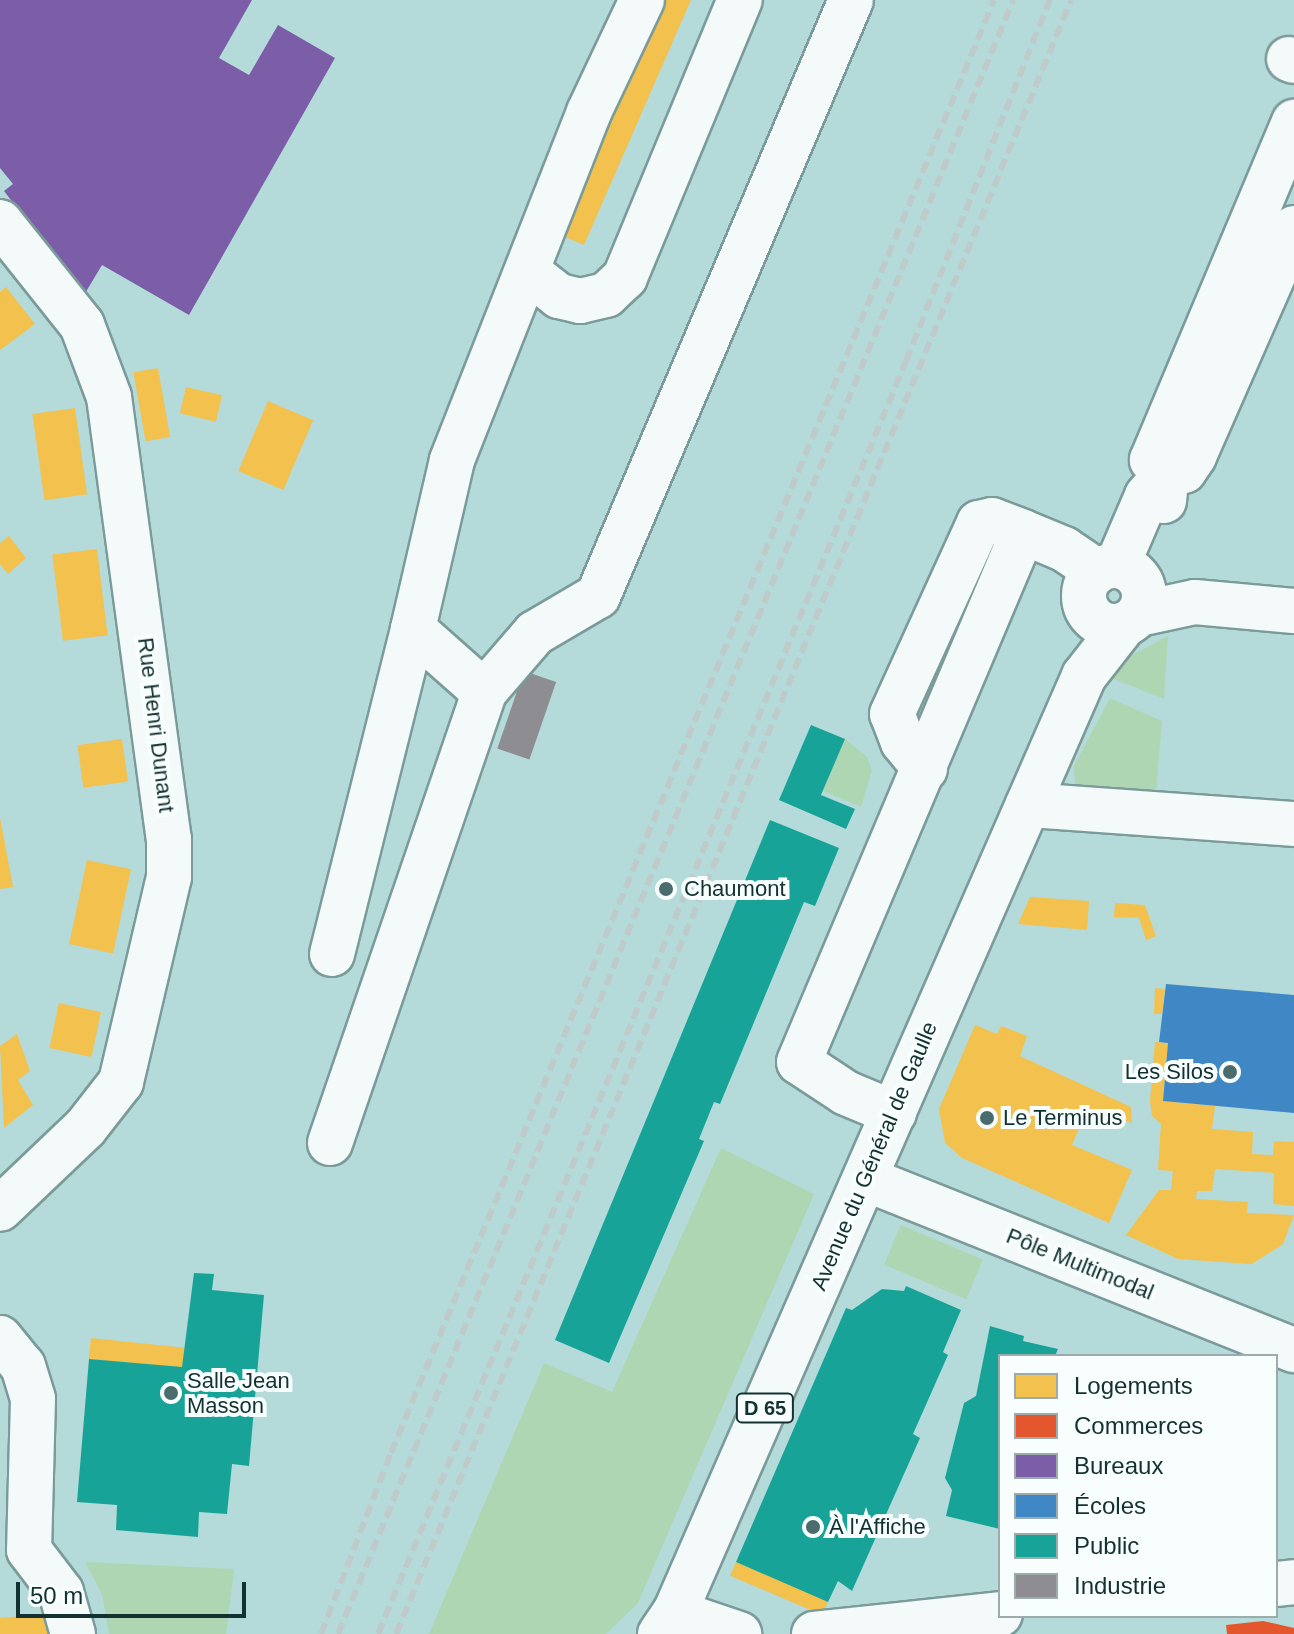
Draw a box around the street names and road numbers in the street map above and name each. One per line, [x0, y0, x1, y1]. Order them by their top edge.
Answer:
street label: Rue Henri Dunant [132, 636, 180, 814]
street label: Avenue du Général de Gaulle [805, 1018, 943, 1294]
street label: Pôle Multimodal [1002, 1222, 1158, 1306]
road number: D 65 [735, 1392, 795, 1424]

